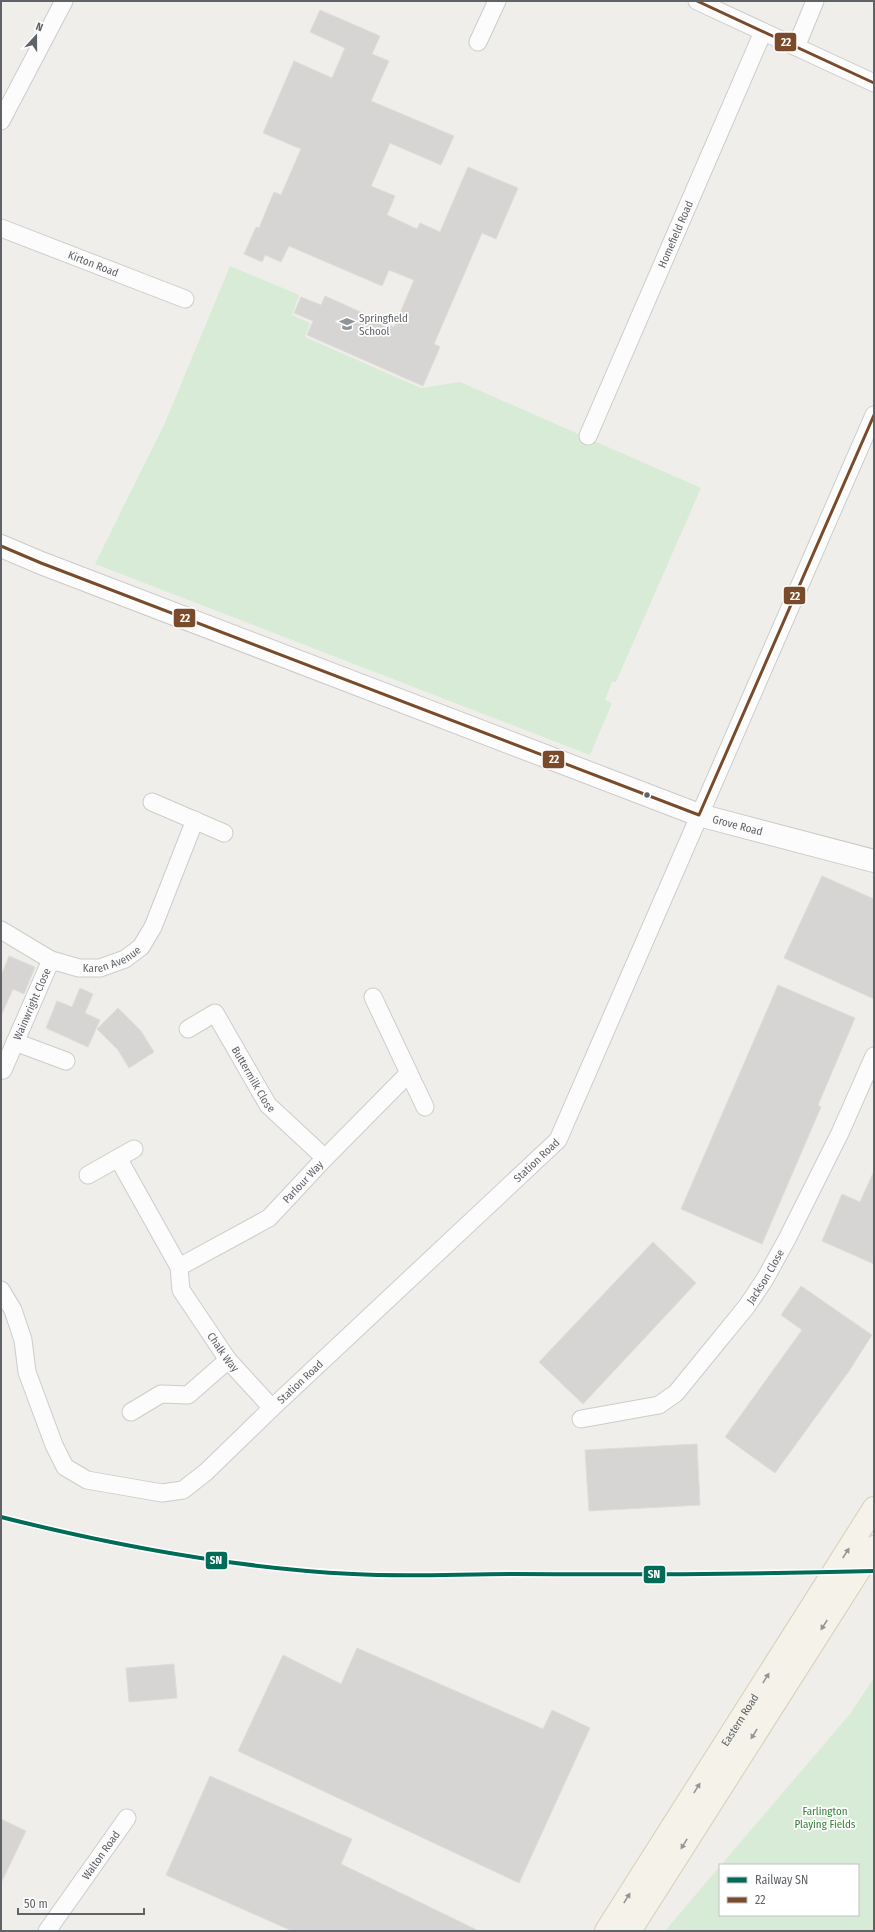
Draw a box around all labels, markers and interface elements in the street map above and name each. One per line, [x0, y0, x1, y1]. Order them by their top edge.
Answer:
north arrow [16, 16, 56, 56]
text: N [34, 20, 45, 34]
line badge: 22 [774, 32, 797, 52]
text: 22 [780, 36, 791, 49]
street label: Homefield Road [656, 199, 696, 270]
street label: Kirton Road [66, 249, 120, 280]
place label: Springfield School [359, 312, 408, 338]
school or university icon: Springfield School [338, 315, 356, 333]
line badge: 22 [783, 586, 806, 605]
text: 22 [789, 590, 800, 603]
line badge: 22 [173, 608, 196, 628]
text: 22 [179, 612, 190, 625]
line badge: 22 [542, 750, 565, 769]
text: 22 [548, 753, 559, 766]
unlabelled marker [642, 790, 652, 800]
street label: Grove Road [711, 813, 764, 838]
street label: Karen Avenue [83, 944, 143, 975]
street label: Wainwright Close [11, 966, 54, 1042]
street label: Buttermilk Close [229, 1044, 278, 1115]
street label: Station Road [511, 1136, 562, 1185]
street label: Parlour Way [280, 1158, 326, 1206]
street label: Jackson Close [744, 1247, 787, 1307]
street label: Chalk Way [204, 1330, 241, 1375]
street label: Station Road [275, 1358, 326, 1407]
one-way arrow [842, 1547, 849, 1559]
line badge: SN [205, 1551, 228, 1570]
text: SN [210, 1554, 222, 1567]
line badge: SN [643, 1565, 666, 1584]
text: SN [648, 1568, 660, 1581]
one-way arrow [820, 1619, 828, 1630]
one-way arrow [763, 1672, 770, 1684]
street label: Eastern Road [719, 1692, 762, 1748]
one-way arrow [750, 1729, 758, 1739]
one-way arrow [693, 1783, 701, 1793]
park label: Farlington Playing Fields [794, 1805, 856, 1831]
street label: Walton Road [79, 1829, 123, 1882]
one-way arrow [681, 1838, 688, 1850]
legend [719, 1864, 859, 1916]
text: Railway SN [755, 1873, 808, 1887]
scale bar [18, 1890, 144, 1916]
one-way arrow [624, 1892, 631, 1904]
text: 22 [755, 1893, 766, 1907]
text: 50 m [24, 1897, 48, 1911]

